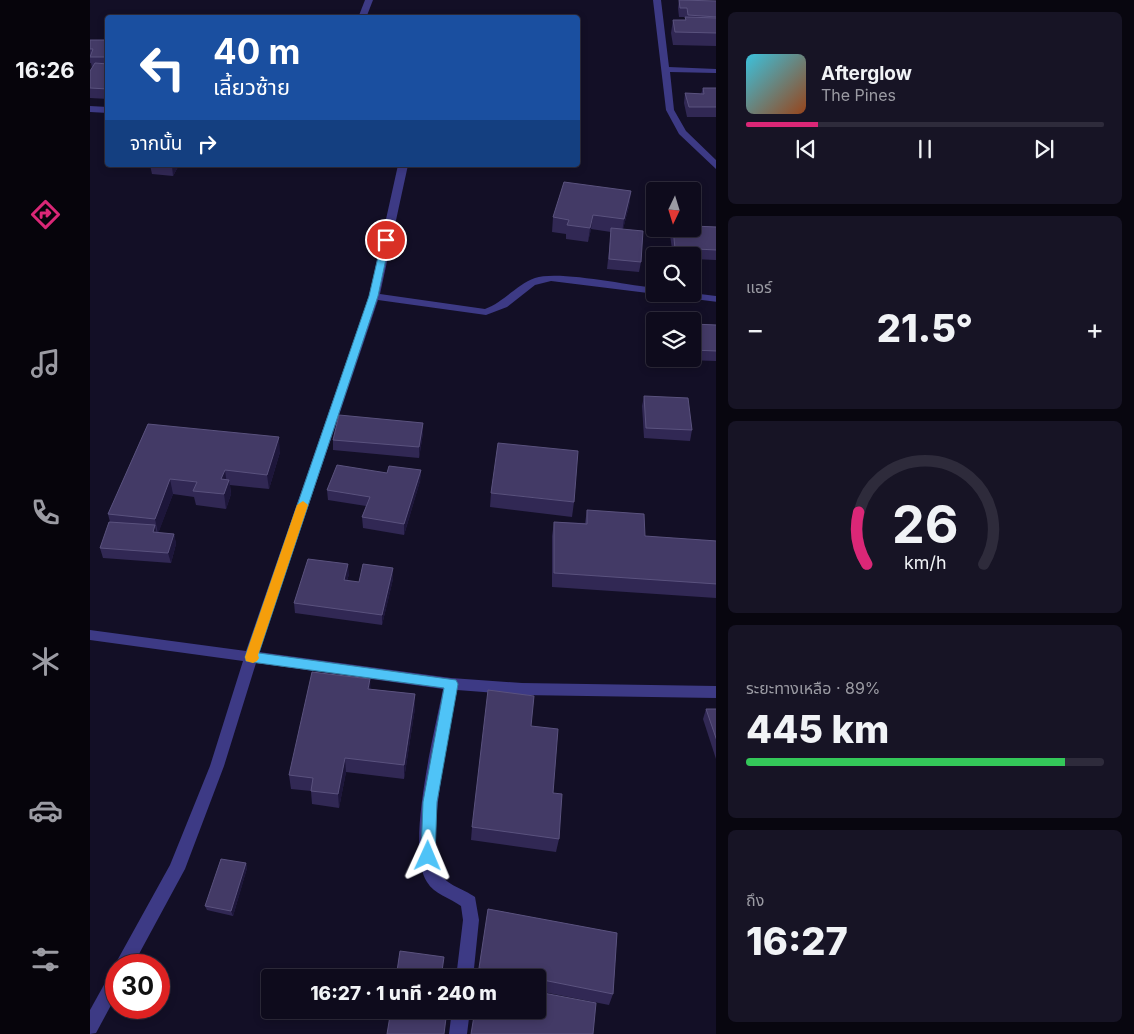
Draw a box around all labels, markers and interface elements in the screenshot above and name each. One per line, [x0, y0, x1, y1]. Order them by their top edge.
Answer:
text: 40 m [213, 30, 301, 72]
icon: left [130, 35, 195, 100]
text: 16:26 [15, 57, 75, 83]
text: Afterglow [821, 62, 912, 85]
text: เลี้ยวซ้าย [213, 74, 290, 100]
text: The Pines [821, 85, 896, 105]
icon: right [193, 130, 221, 158]
text: จากนั้น [130, 132, 183, 155]
icon: previous [792, 135, 820, 163]
icon: pause [911, 135, 939, 163]
icon: next [1030, 135, 1058, 163]
north arrow [646, 182, 701, 238]
map controls [646, 182, 701, 367]
icon: directions [28, 197, 63, 232]
pin [365, 219, 407, 261]
icon: arrive [372, 226, 400, 254]
button: search [646, 247, 701, 302]
text: แอร์ [746, 277, 772, 297]
text: 21.5° [877, 305, 973, 351]
button: layers [646, 312, 701, 367]
text: − [746, 312, 765, 346]
text: + [1085, 312, 1104, 346]
icon: music [28, 346, 63, 381]
text: 26 [892, 493, 958, 556]
icon: phone [28, 495, 63, 530]
text: km/h [904, 552, 946, 573]
icon: climate [28, 644, 63, 679]
text: ระยะทางเหลือ · 89% [746, 678, 881, 698]
text: 445 km [746, 706, 889, 752]
icon: car [28, 793, 63, 828]
position arrow [401, 829, 453, 881]
text: ถึง [746, 890, 764, 910]
text: 16:27 [746, 918, 848, 964]
icon: filters [28, 942, 63, 977]
speed limit sign: 30 [105, 954, 170, 1019]
text: 16:27 · 1 นาที · 240 m [310, 982, 497, 1005]

